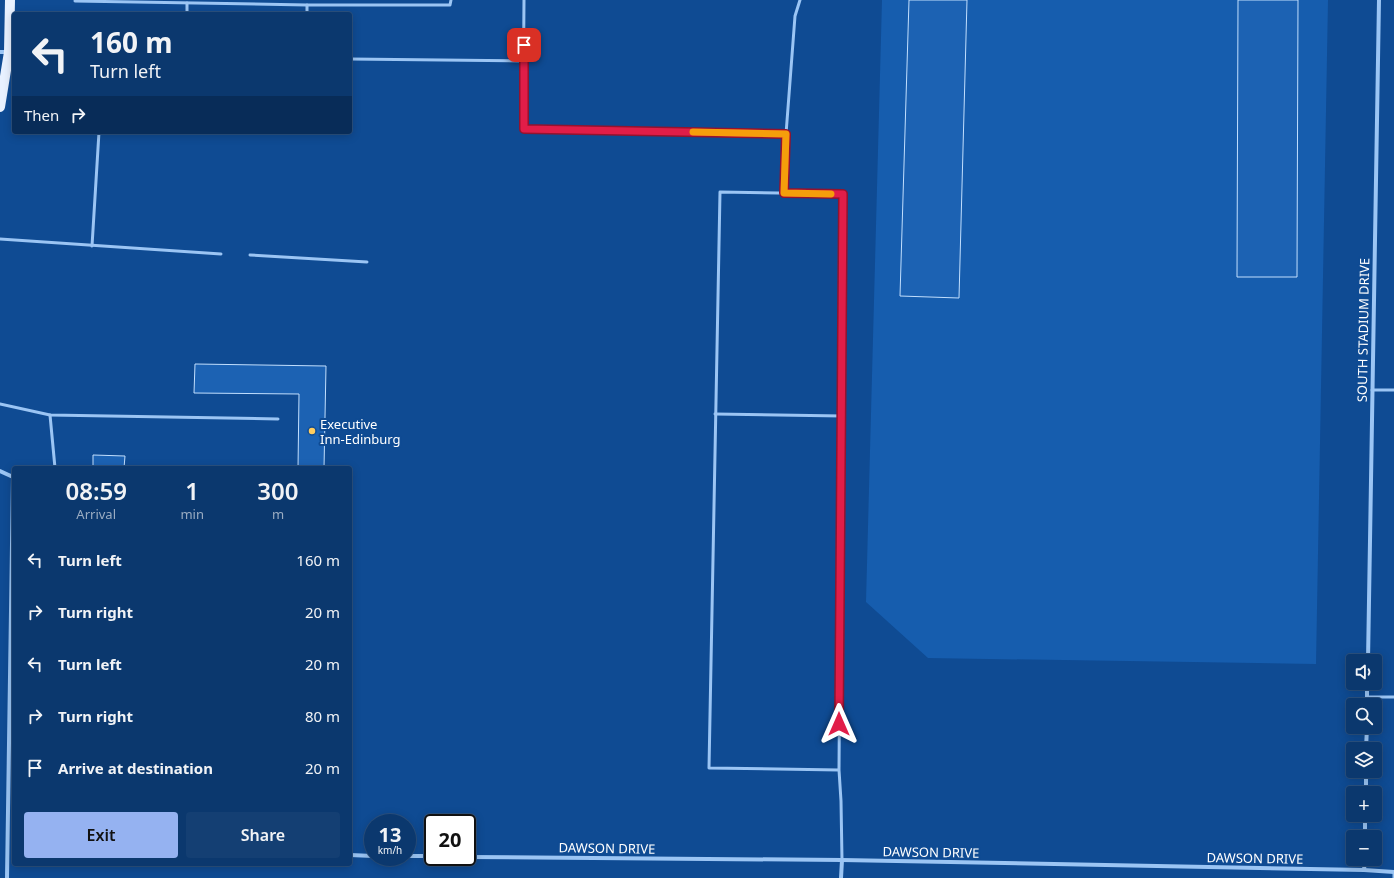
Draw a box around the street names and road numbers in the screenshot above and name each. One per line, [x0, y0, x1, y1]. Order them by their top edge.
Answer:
street label: SOUTH STADIUM DRIVE [1353, 258, 1373, 402]
street label: DAWSON DRIVE [559, 838, 655, 858]
street label: DAWSON DRIVE [883, 842, 979, 862]
street label: DAWSON DRIVE [1207, 848, 1303, 868]

